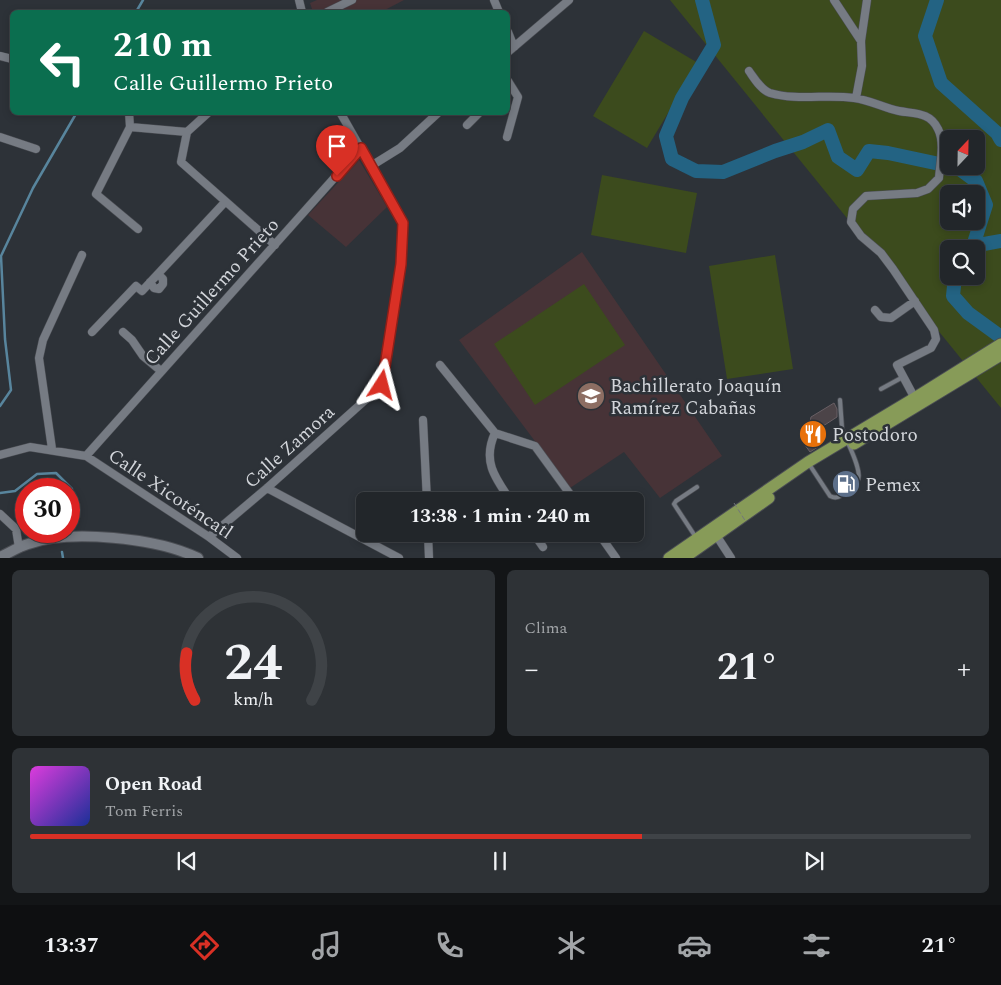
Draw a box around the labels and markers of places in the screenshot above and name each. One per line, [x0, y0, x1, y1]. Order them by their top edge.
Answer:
pin [316, 125, 358, 176]
place label: Bachillerato Joaquín Ramírez Cabañas [610, 372, 782, 423]
school or university icon: Bachillerato Joaquín Ramírez Cabañas [576, 381, 606, 411]
restaurant icon: Postodoro [798, 419, 828, 449]
place label: Postodoro [832, 421, 918, 450]
fuel station icon: Pemex [831, 469, 861, 499]
place label: Pemex [865, 471, 921, 500]

